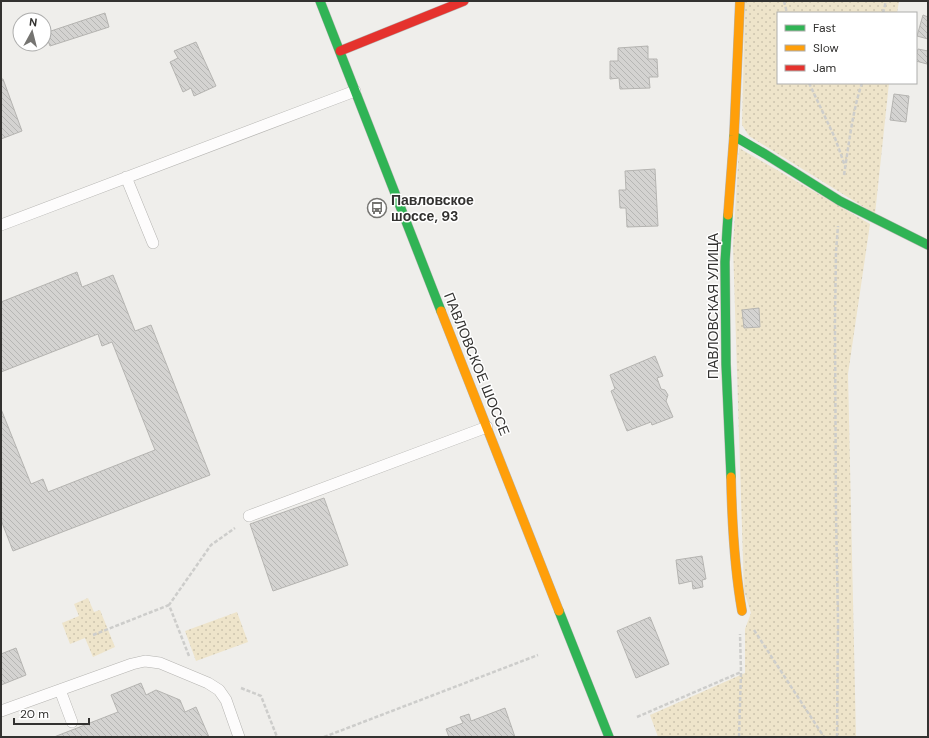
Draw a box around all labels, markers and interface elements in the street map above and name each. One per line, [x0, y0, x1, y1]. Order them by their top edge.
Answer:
north arrow [12, 12, 52, 52]
legend [777, 12, 917, 84]
text: N [28, 15, 38, 30]
text: Fast [813, 20, 836, 36]
text: Slow [813, 40, 839, 56]
text: Jam [813, 60, 836, 76]
place label: Павловское шоссе, 93 [391, 191, 474, 225]
bus stop icon: Павловское шоссе, 93 [366, 197, 388, 219]
street label: ПАВЛОВСКАЯ УЛИЦА [704, 232, 722, 379]
street label: ПАВЛОВСКОЕ ШОССЕ [440, 290, 514, 438]
scale bar [14, 700, 89, 726]
text: 20 m [20, 706, 49, 722]

